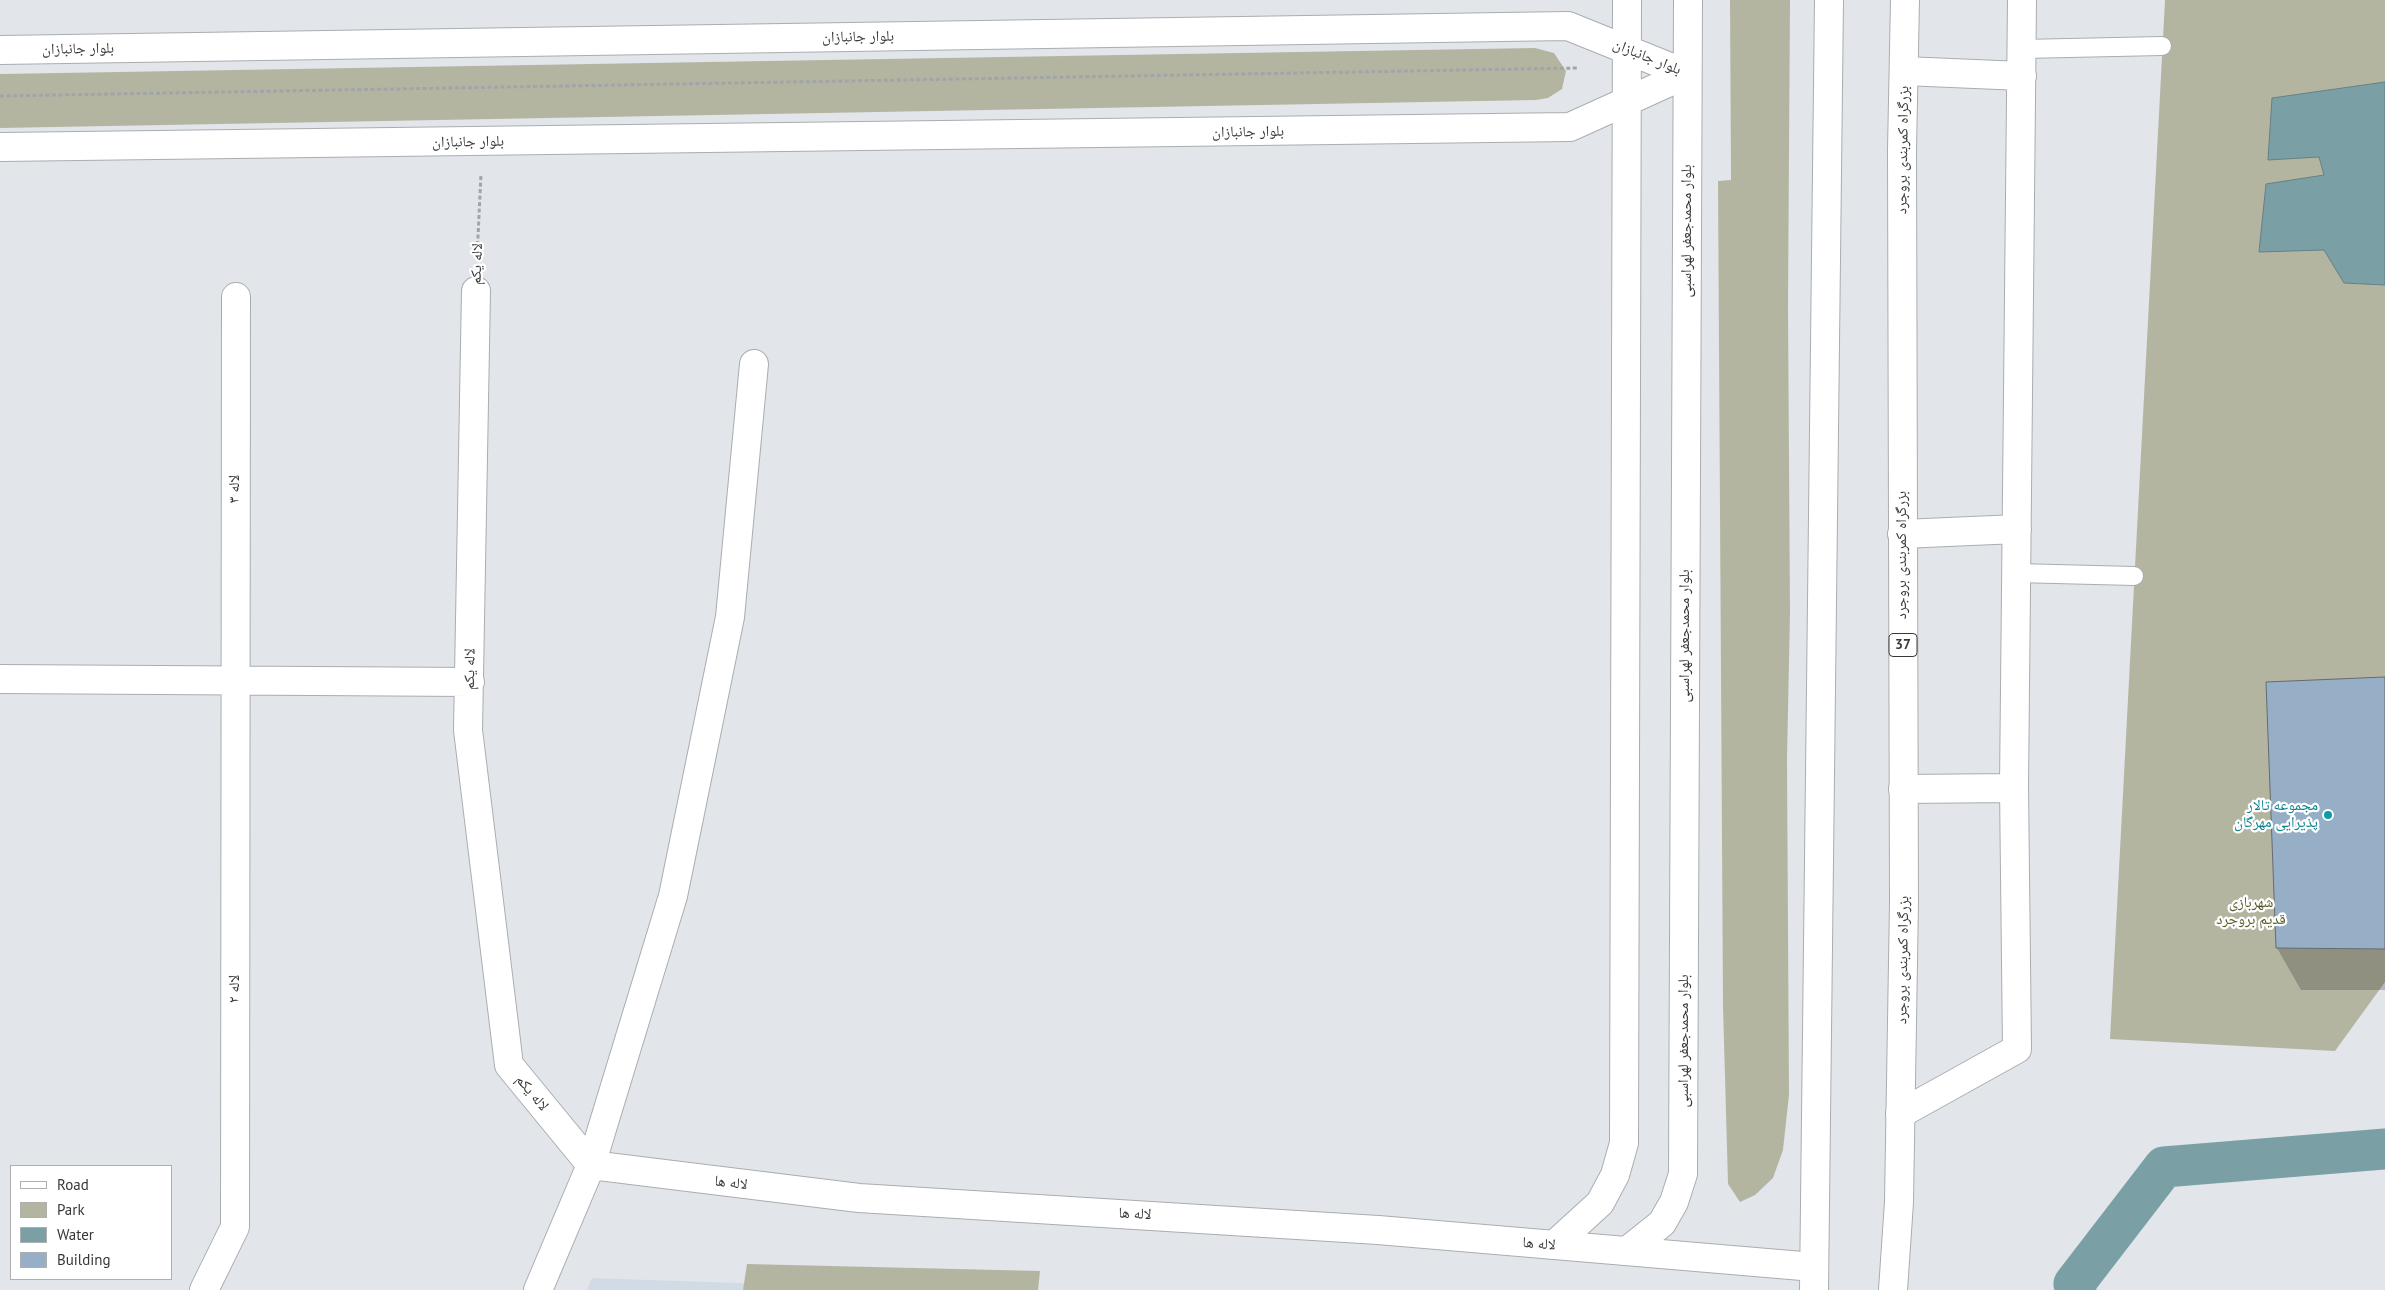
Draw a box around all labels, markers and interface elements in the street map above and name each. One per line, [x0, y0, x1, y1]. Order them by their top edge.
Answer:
street label: بلوار جانبازان [822, 27, 894, 47]
street label: بلوار جانبازان [1610, 35, 1684, 79]
street label: بلوار جانبازان [42, 39, 114, 59]
street label: بزرگراه کمربندی بروجرد [1893, 86, 1913, 214]
street label: بلوار جانبازان [1212, 122, 1284, 142]
street label: بلوار جانبازان [432, 132, 504, 152]
street label: بلوار محمدجعفر لهراسبی [1678, 164, 1696, 298]
street label: لاله یکم [467, 243, 487, 285]
street label: لاله ۳ [226, 475, 244, 503]
street label: بزرگراه کمربندی بروجرد [1893, 491, 1911, 619]
street label: بلوار محمدجعفر لهراسبی [1676, 569, 1694, 703]
road number: 37 [1889, 634, 1917, 656]
street label: لاله یکم [461, 648, 479, 690]
place label: مجموعه تالار پذیرایی مهرگان [2234, 797, 2318, 832]
marker: مجموعه تالار پذیرایی مهرگان [2322, 809, 2334, 821]
park label: شهربازی قدیم بروجرد [2216, 894, 2286, 929]
street label: بزرگراه کمربندی بروجرد [1893, 896, 1913, 1024]
street label: بلوار محمدجعفر لهراسبی [1675, 974, 1693, 1108]
street label: لاله ۲ [226, 975, 244, 1003]
street label: لاله یکم [512, 1071, 552, 1115]
legend [10, 1165, 172, 1280]
street label: لاله ها [713, 1172, 749, 1194]
text: Road [57, 1175, 89, 1194]
text: Park [57, 1200, 85, 1219]
street label: لاله ها [1118, 1204, 1152, 1224]
text: Water [57, 1225, 94, 1244]
street label: لاله ها [1522, 1234, 1556, 1254]
text: Building [57, 1250, 111, 1269]

